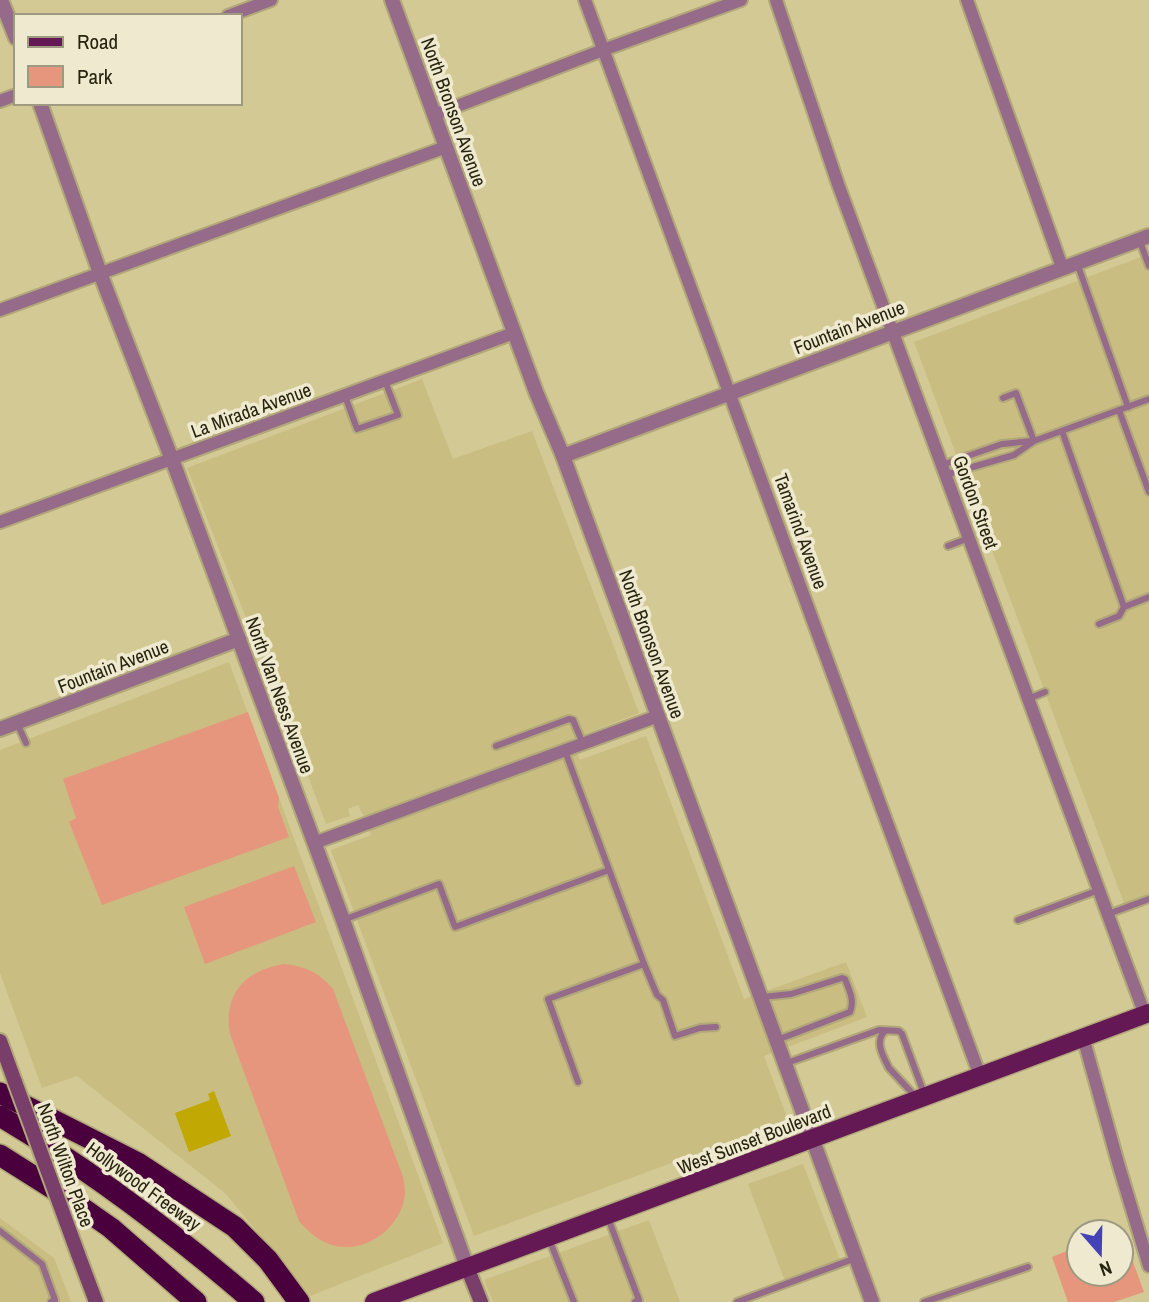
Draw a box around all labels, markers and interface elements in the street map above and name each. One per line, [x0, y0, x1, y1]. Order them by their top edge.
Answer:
legend [14, 14, 242, 105]
text: Road [77, 27, 118, 56]
street label: North Bronson Avenue [415, 34, 493, 190]
text: Park [77, 62, 113, 91]
street label: Fountain Avenue [790, 294, 908, 360]
street label: La Mirada Avenue [187, 376, 315, 444]
street label: Gordon Street [947, 452, 1005, 553]
street label: Tamarind Avenue [768, 470, 834, 592]
street label: North Bronson Avenue [613, 566, 691, 722]
street label: North Van Ness Avenue [240, 613, 320, 777]
street label: Fountain Avenue [54, 633, 172, 699]
street label: West Sunset Boulevard [673, 1098, 835, 1180]
street label: North Wilton Place [32, 1100, 100, 1230]
street label: Hollywood Freeway [81, 1136, 207, 1237]
north arrow [1065, 1218, 1135, 1288]
text: N [1096, 1255, 1116, 1283]

